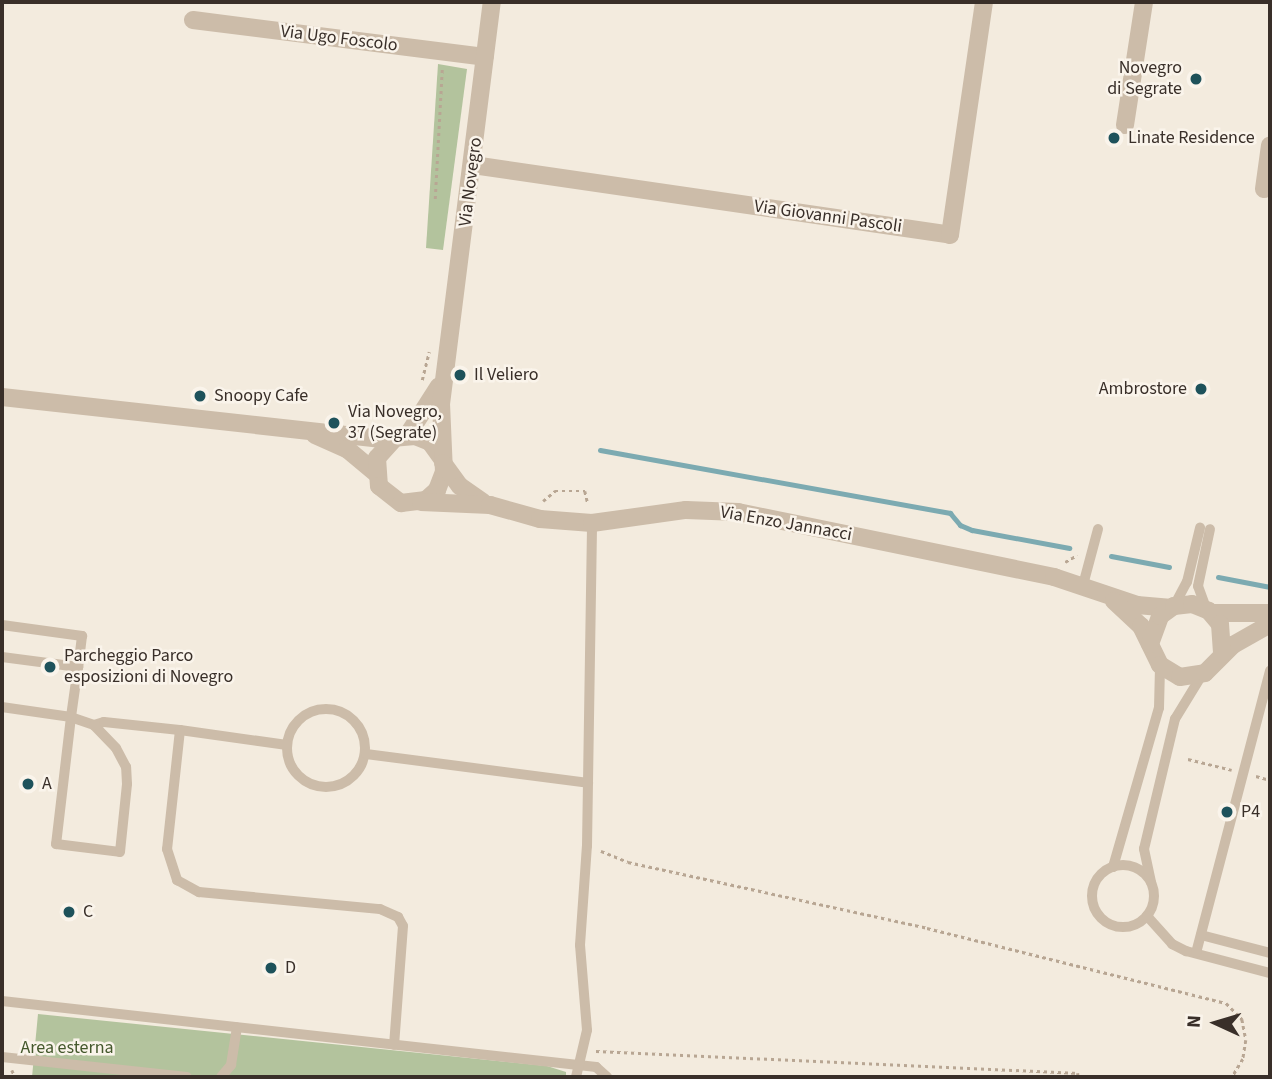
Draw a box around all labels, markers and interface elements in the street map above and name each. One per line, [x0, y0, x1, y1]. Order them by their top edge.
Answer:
street label: Via Ugo Foscolo [279, 21, 399, 57]
place label: Novegro di Segrate [1107, 58, 1182, 100]
marker: Novegro di Segrate [1188, 71, 1204, 87]
place label: Linate Residence [1128, 127, 1255, 149]
marker: Linate Residence [1106, 130, 1122, 146]
street label: Via Novegro [455, 136, 487, 228]
street label: Via Giovanni Pascoli [753, 196, 903, 238]
place label: Il Veliero [474, 364, 539, 386]
marker: Il Veliero [452, 367, 468, 383]
place label: Ambrostore [1099, 378, 1187, 400]
marker: Ambrostore [1193, 381, 1209, 397]
place label: Snoopy Cafe [214, 385, 308, 407]
marker: Snoopy Cafe [192, 388, 208, 404]
place label: Via Novegro, 37 (Segrate) [348, 402, 442, 444]
marker: Via Novegro, 37 (Segrate) [326, 415, 342, 431]
street label: Via Enzo Jannacci [718, 502, 854, 546]
place label: Parcheggio Parco esposizioni di Novegro [64, 646, 233, 688]
marker: Parcheggio Parco esposizioni di Novegro [42, 659, 58, 675]
place label: A [42, 773, 52, 795]
marker: A [20, 776, 36, 792]
place label: P4 [1241, 801, 1260, 823]
marker: P4 [1219, 804, 1235, 820]
place label: C [83, 901, 93, 923]
marker: C [61, 904, 77, 920]
place label: D [285, 957, 296, 979]
marker: D [263, 960, 279, 976]
north arrow [1181, 988, 1251, 1058]
text: N [1181, 1014, 1208, 1029]
park label: Area esterna [20, 1037, 114, 1059]

